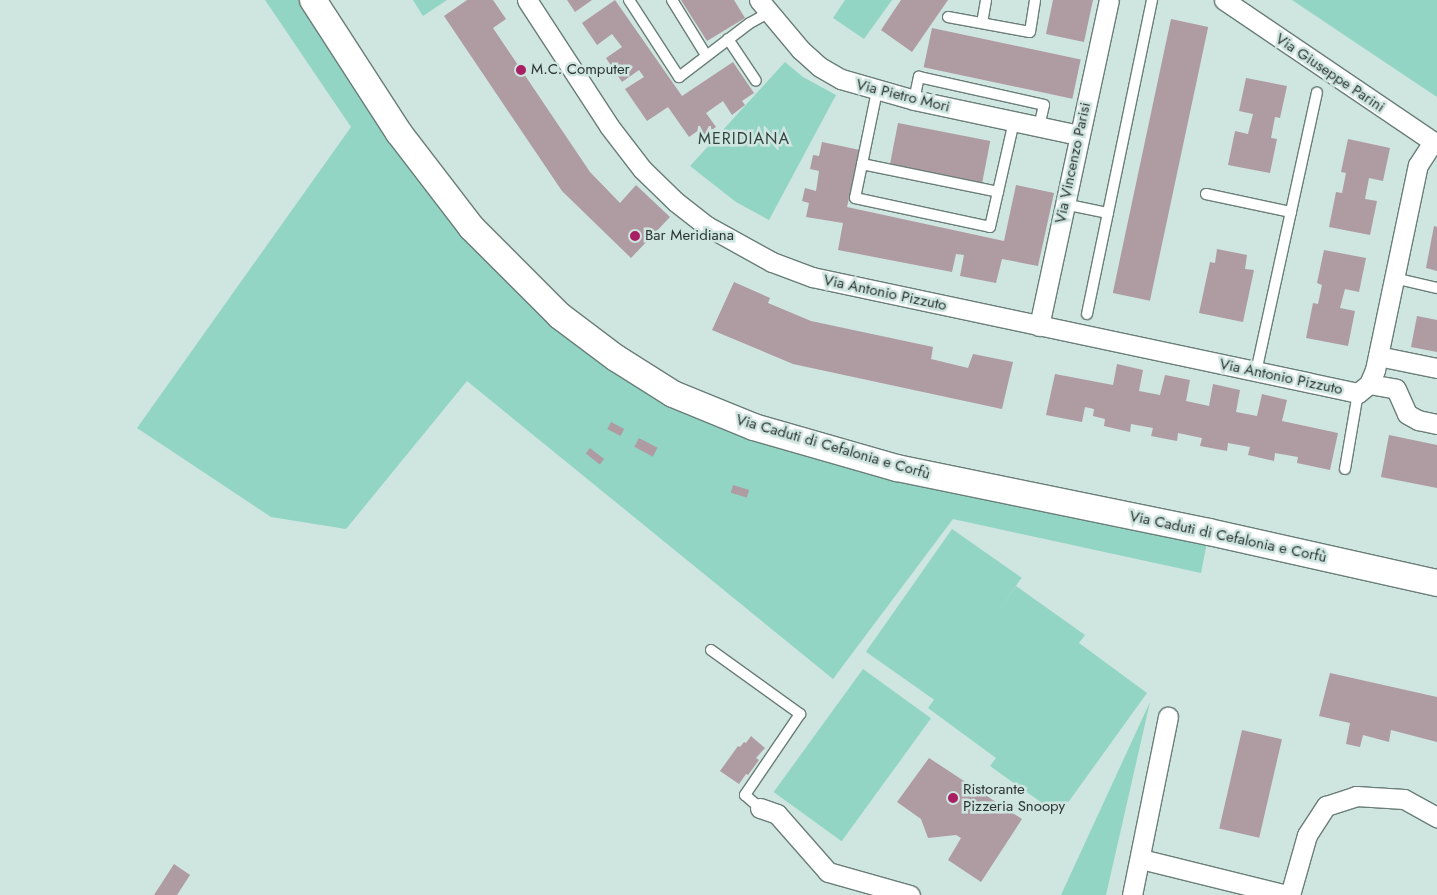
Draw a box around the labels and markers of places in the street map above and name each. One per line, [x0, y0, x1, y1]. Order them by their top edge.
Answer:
place label: M.C. Computer [531, 61, 630, 79]
marker: M.C. Computer [515, 64, 527, 76]
place label: Bar Meridiana [645, 227, 734, 245]
marker: Bar Meridiana [629, 230, 641, 242]
place label: Ristorante Pizzeria Snoopy [963, 780, 1065, 815]
marker: Ristorante Pizzeria Snoopy [947, 792, 959, 804]

